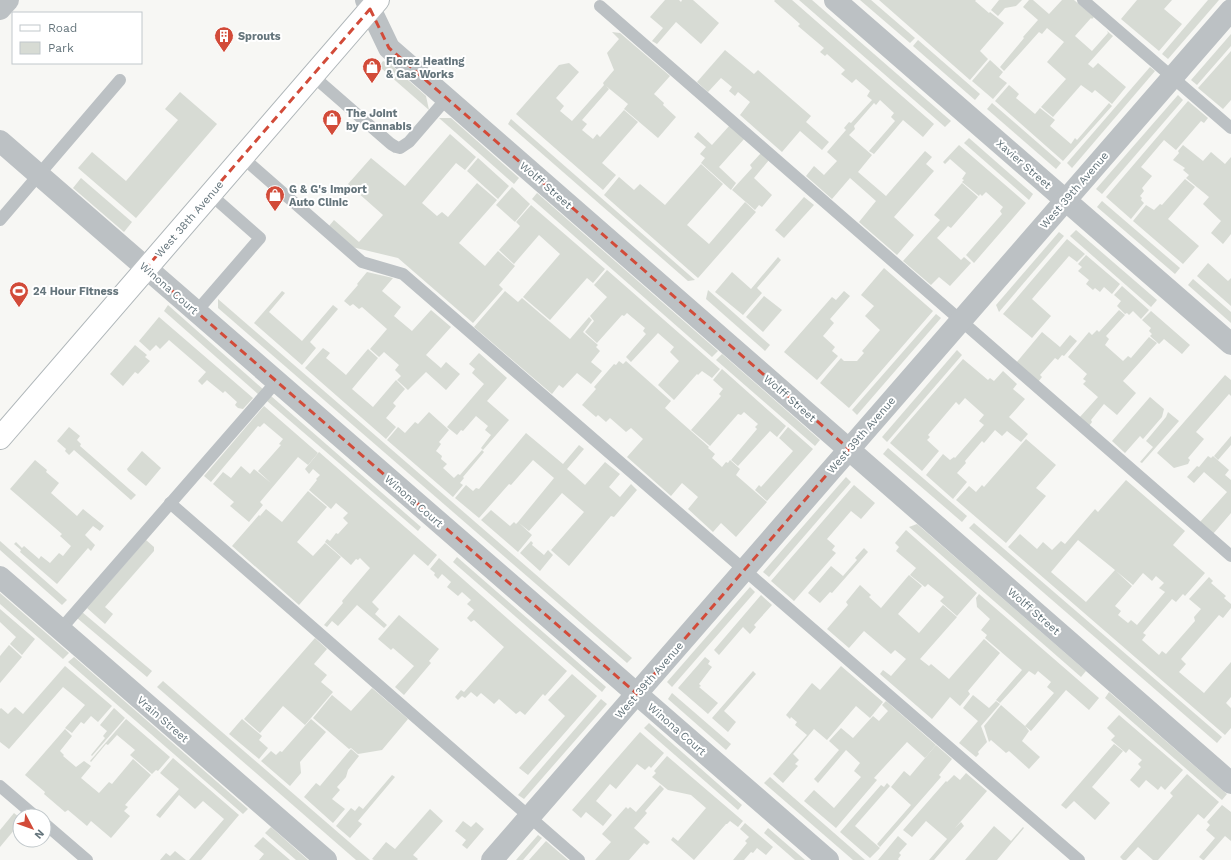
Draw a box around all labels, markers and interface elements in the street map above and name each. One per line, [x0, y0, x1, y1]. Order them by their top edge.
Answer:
legend [12, 12, 142, 64]
text: Road [48, 21, 77, 35]
building icon: Sprouts [213, 25, 235, 53]
place label: Sprouts [238, 30, 281, 43]
text: Park [48, 41, 74, 55]
place label: Florez Heating & Gas Works [386, 55, 465, 81]
shop icon: Florez Heating & Gas Works [361, 56, 383, 84]
place label: The Joint by Cannabis [346, 107, 412, 133]
shop icon: The Joint by Cannabis [321, 108, 343, 136]
street label: Xavier Street [994, 137, 1054, 192]
street label: West 39th Avenue [1037, 149, 1111, 231]
street label: Wolff Street [517, 159, 575, 212]
street label: West 38th Avenue [152, 178, 226, 260]
place label: G & G's Import Auto Clinic [289, 183, 367, 209]
shop icon: G & G's Import Auto Clinic [264, 184, 286, 212]
street label: Winona Court [137, 259, 201, 318]
sports icon: 24 Hour Fitness [8, 280, 30, 308]
place label: 24 Hour Fitness [33, 285, 119, 298]
street label: Wolff Street [761, 372, 819, 425]
street label: West 39th Avenue [824, 394, 898, 476]
street label: Winona Court [382, 472, 446, 531]
street label: Wolff Street [1005, 585, 1063, 638]
street label: West 39th Avenue [612, 639, 686, 721]
street label: Vrain Street [134, 694, 191, 745]
street label: Winona Court [645, 700, 709, 759]
north arrow [12, 808, 52, 848]
text: N [32, 827, 47, 842]

